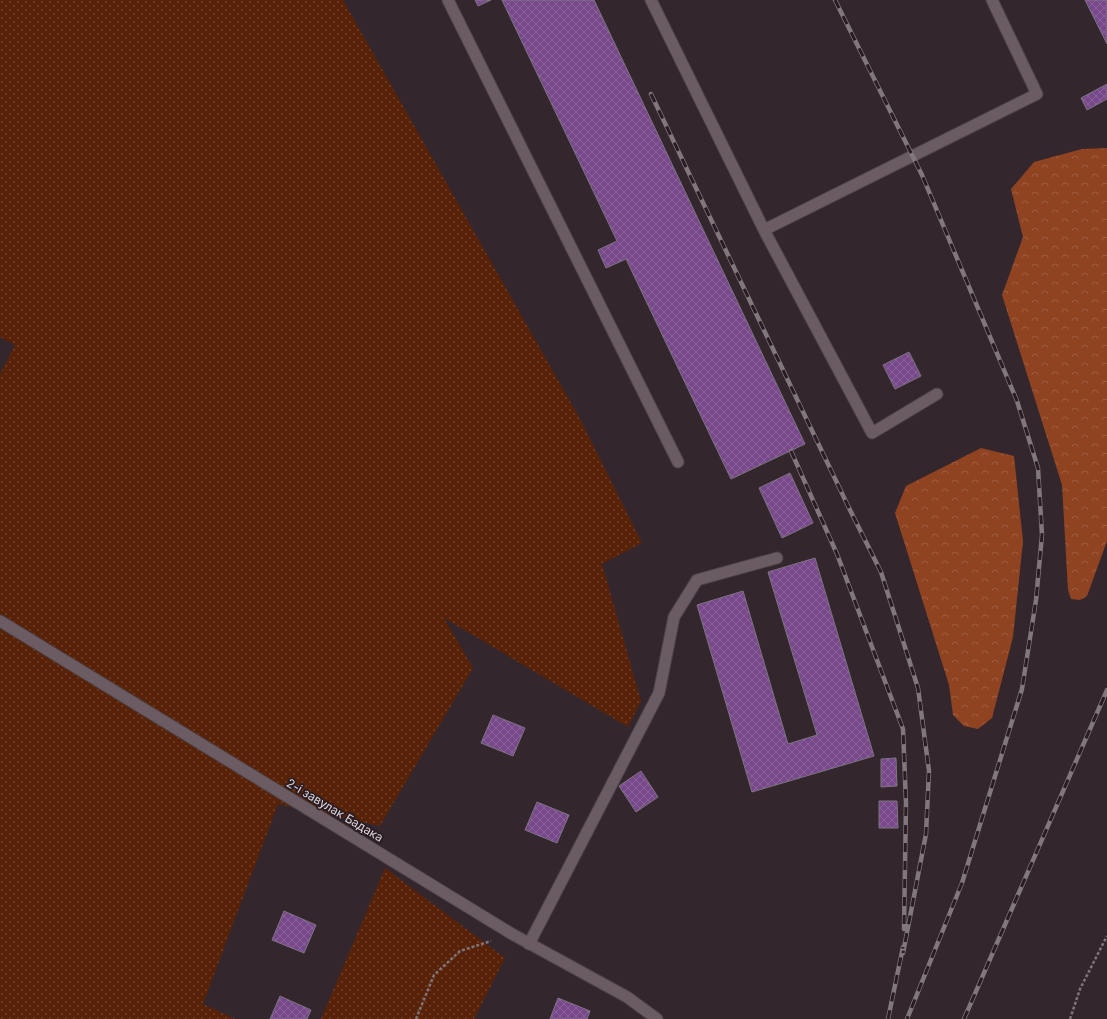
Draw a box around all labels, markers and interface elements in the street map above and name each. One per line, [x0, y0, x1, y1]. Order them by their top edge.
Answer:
street label: 2-і завулак Бадака [284, 775, 386, 845]

